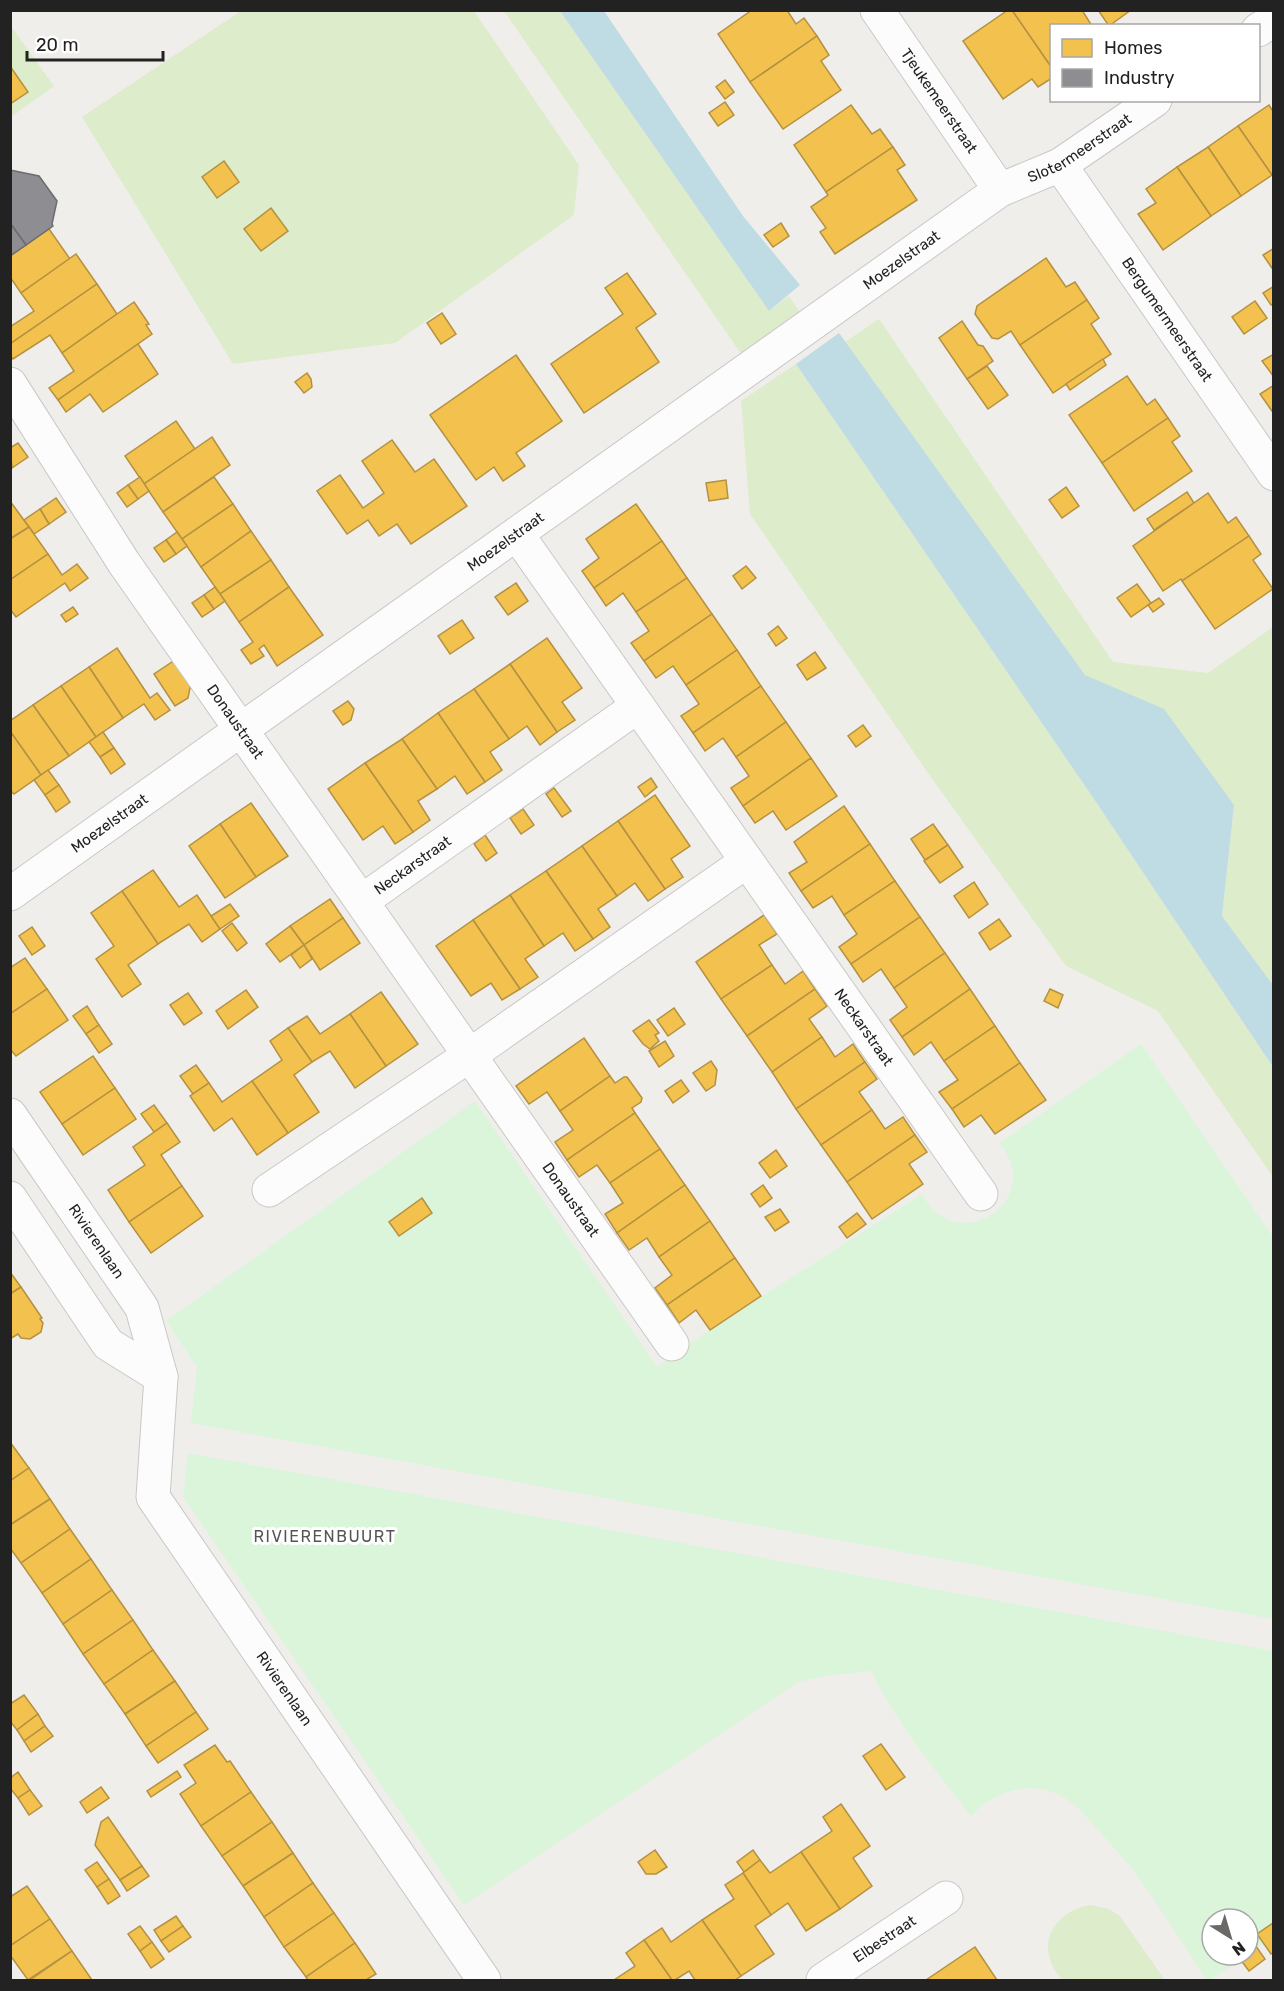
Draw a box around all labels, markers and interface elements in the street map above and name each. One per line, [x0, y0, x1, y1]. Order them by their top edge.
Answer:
scale bar [27, 24, 164, 62]
legend [1050, 24, 1260, 102]
text: 20 m [36, 34, 78, 56]
text: Homes [1104, 37, 1162, 59]
street label: Tjeukemeerstraat [897, 45, 981, 157]
text: Industry [1104, 67, 1174, 89]
street label: Slotermeerstraat [1025, 110, 1135, 186]
street label: Moezelstraat [860, 227, 944, 293]
street label: Bergumermeerstraat [1118, 254, 1216, 385]
street label: Moezelstraat [464, 508, 547, 575]
street label: Donaustraat [203, 681, 268, 762]
street label: Moezelstraat [68, 790, 151, 857]
street label: Neckarstraat [371, 832, 455, 899]
street label: Neckarstraat [831, 985, 897, 1069]
street label: Donaustraat [538, 1159, 603, 1241]
street label: Rivierenlaan [65, 1201, 128, 1282]
district label: RIVIERENBUURT [254, 1527, 396, 1546]
street label: Rivierenlaan [253, 1648, 316, 1729]
north arrow [1200, 1907, 1260, 1967]
street label: Elbestraat [850, 1912, 919, 1966]
text: N [1228, 1938, 1249, 1960]

